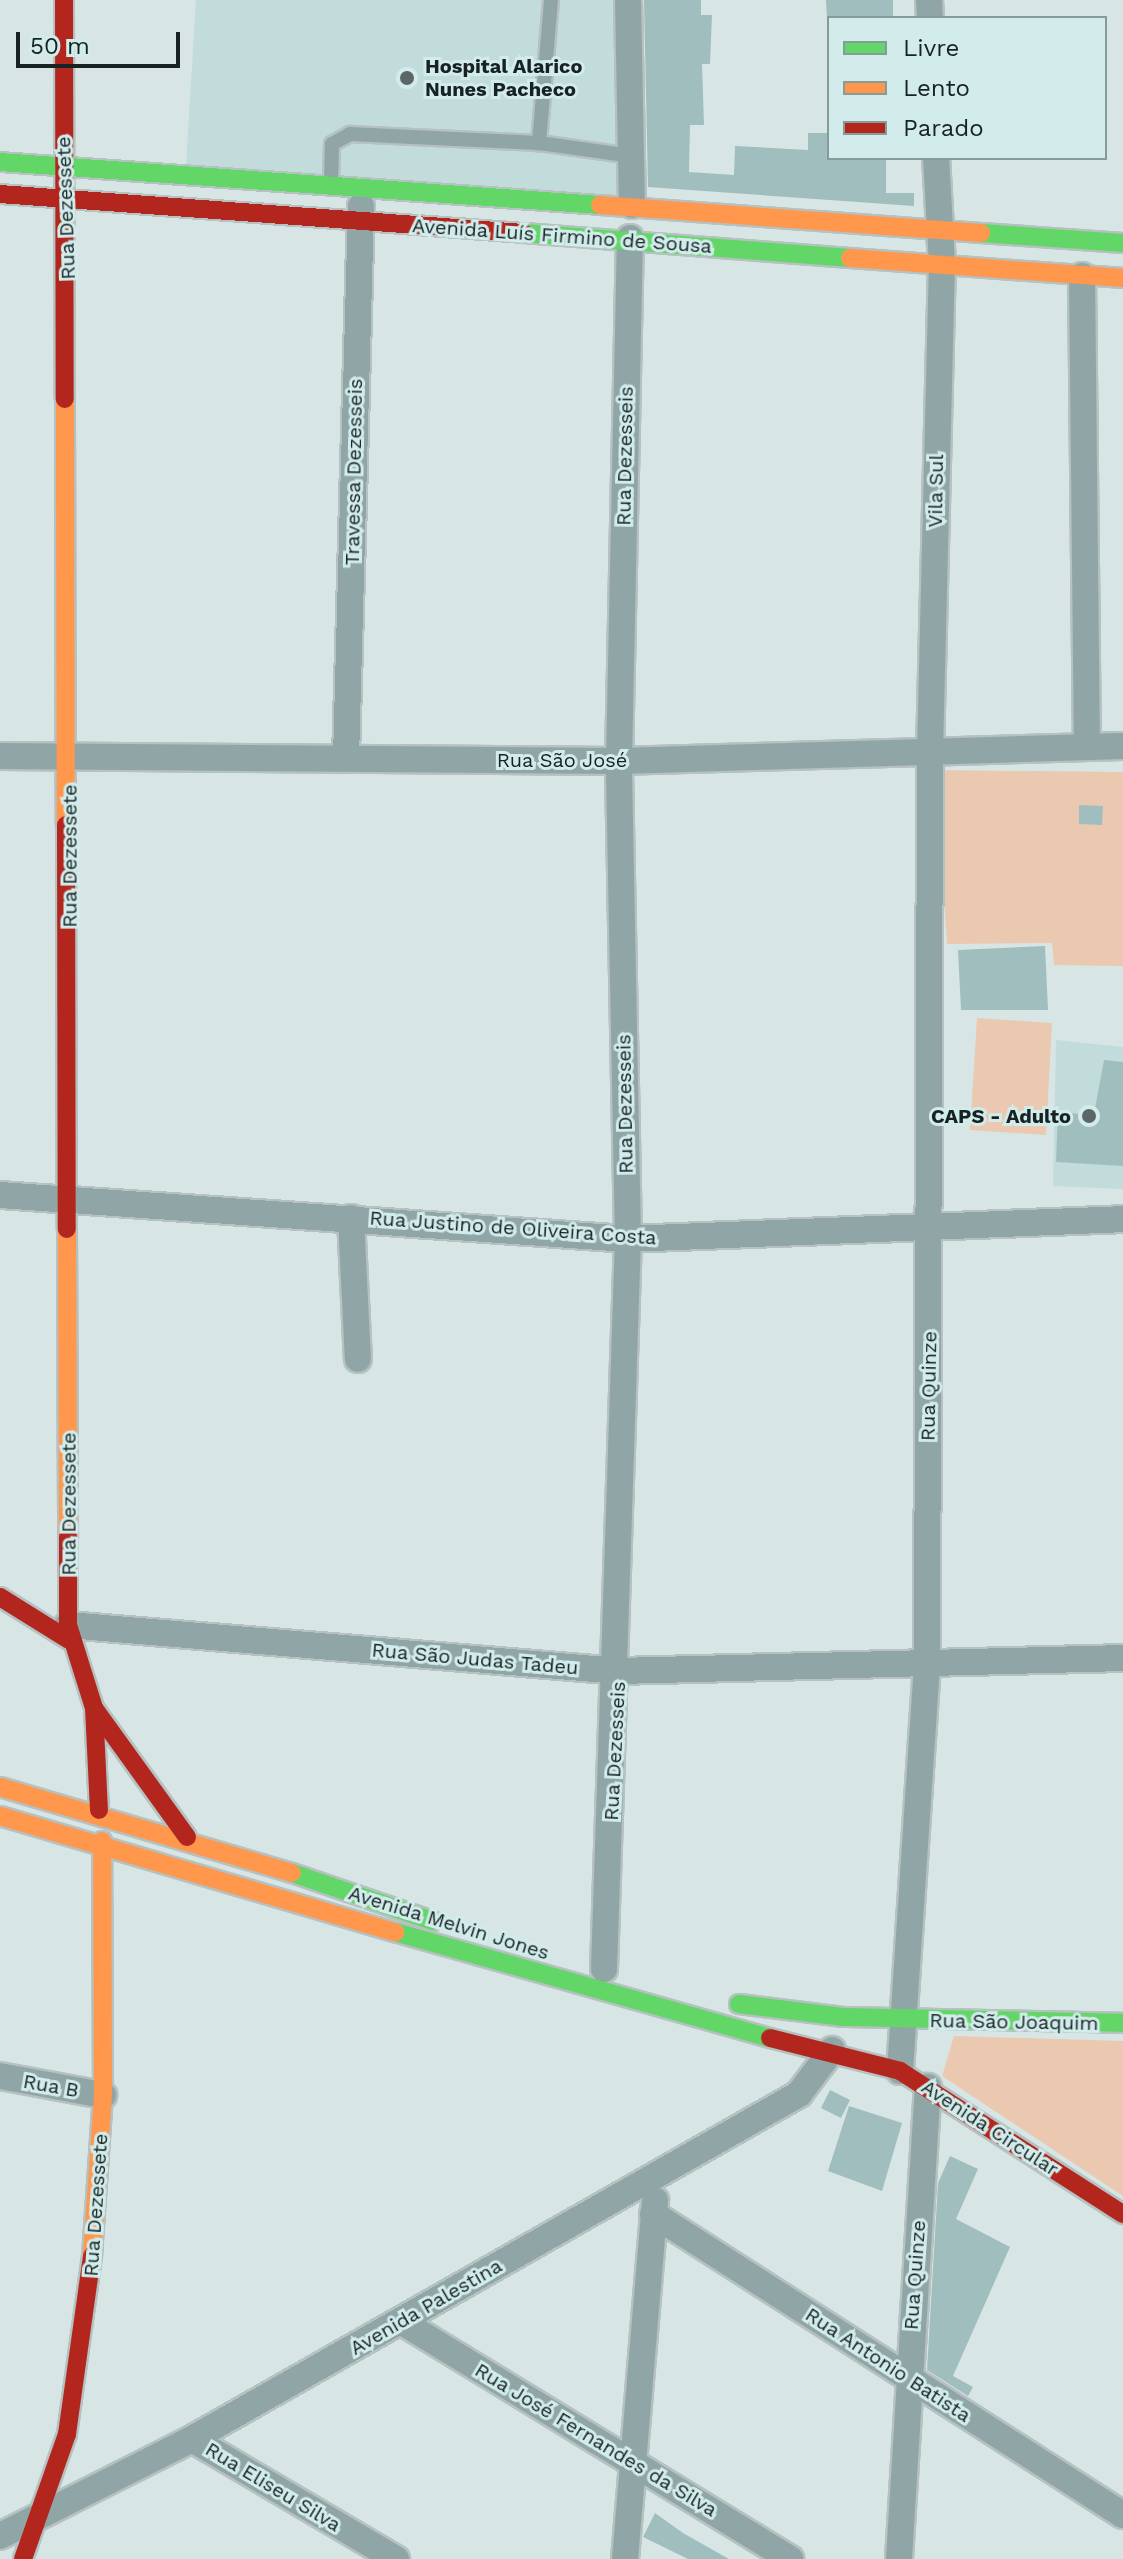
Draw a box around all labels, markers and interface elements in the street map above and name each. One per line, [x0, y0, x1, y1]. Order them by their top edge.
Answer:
scale bar [20, 16, 184, 66]
legend [827, 16, 1107, 160]
text: 50 m [30, 32, 90, 60]
text: Livre [903, 34, 959, 62]
place label: Hospital Alarico Nunes Pacheco [425, 54, 583, 101]
marker: Hospital Alarico Nunes Pacheco [396, 67, 418, 89]
text: Lento [903, 74, 970, 102]
text: Parado [903, 114, 984, 142]
street label: Rua Dezessete [51, 136, 81, 280]
street label: Avenida Luís Firmino de Sousa [411, 214, 713, 258]
street label: Travessa Dezesseis [340, 378, 368, 566]
street label: Rua Dezesseis [612, 386, 638, 526]
street label: Vila Sul [923, 454, 949, 528]
street label: Rua São José [496, 748, 628, 772]
street label: Rua Dezessete [58, 784, 82, 928]
street label: Rua Dezesseis [612, 1034, 638, 1174]
place label: CAPS - Adulto [930, 1104, 1071, 1128]
marker: CAPS - Adulto [1078, 1105, 1100, 1127]
street label: Rua Justino de Oliveira Costa [368, 1206, 658, 1250]
street label: Rua Quinze [916, 1330, 942, 1442]
street label: Rua Dezessete [57, 1432, 81, 1576]
street label: Rua São Judas Tadeu [370, 1638, 580, 1680]
street label: Rua Dezesseis [599, 1680, 631, 1822]
street label: Avenida Melvin Jones [345, 1881, 553, 1965]
street label: Rua São Joaquim [929, 2009, 1099, 2035]
street label: Rua B [21, 2069, 81, 2103]
street label: Avenida Circular [917, 2075, 1063, 2181]
street label: Rua Dezessete [79, 2132, 113, 2278]
street label: Rua Quinze [899, 2219, 931, 2331]
street label: Avenida Palestina [346, 2254, 506, 2360]
street label: Rua Antonio Batista [800, 2302, 976, 2428]
street label: Rua José Fernandes da Silva [470, 2358, 722, 2522]
street label: Rua Eliseu Silva [201, 2437, 345, 2537]

